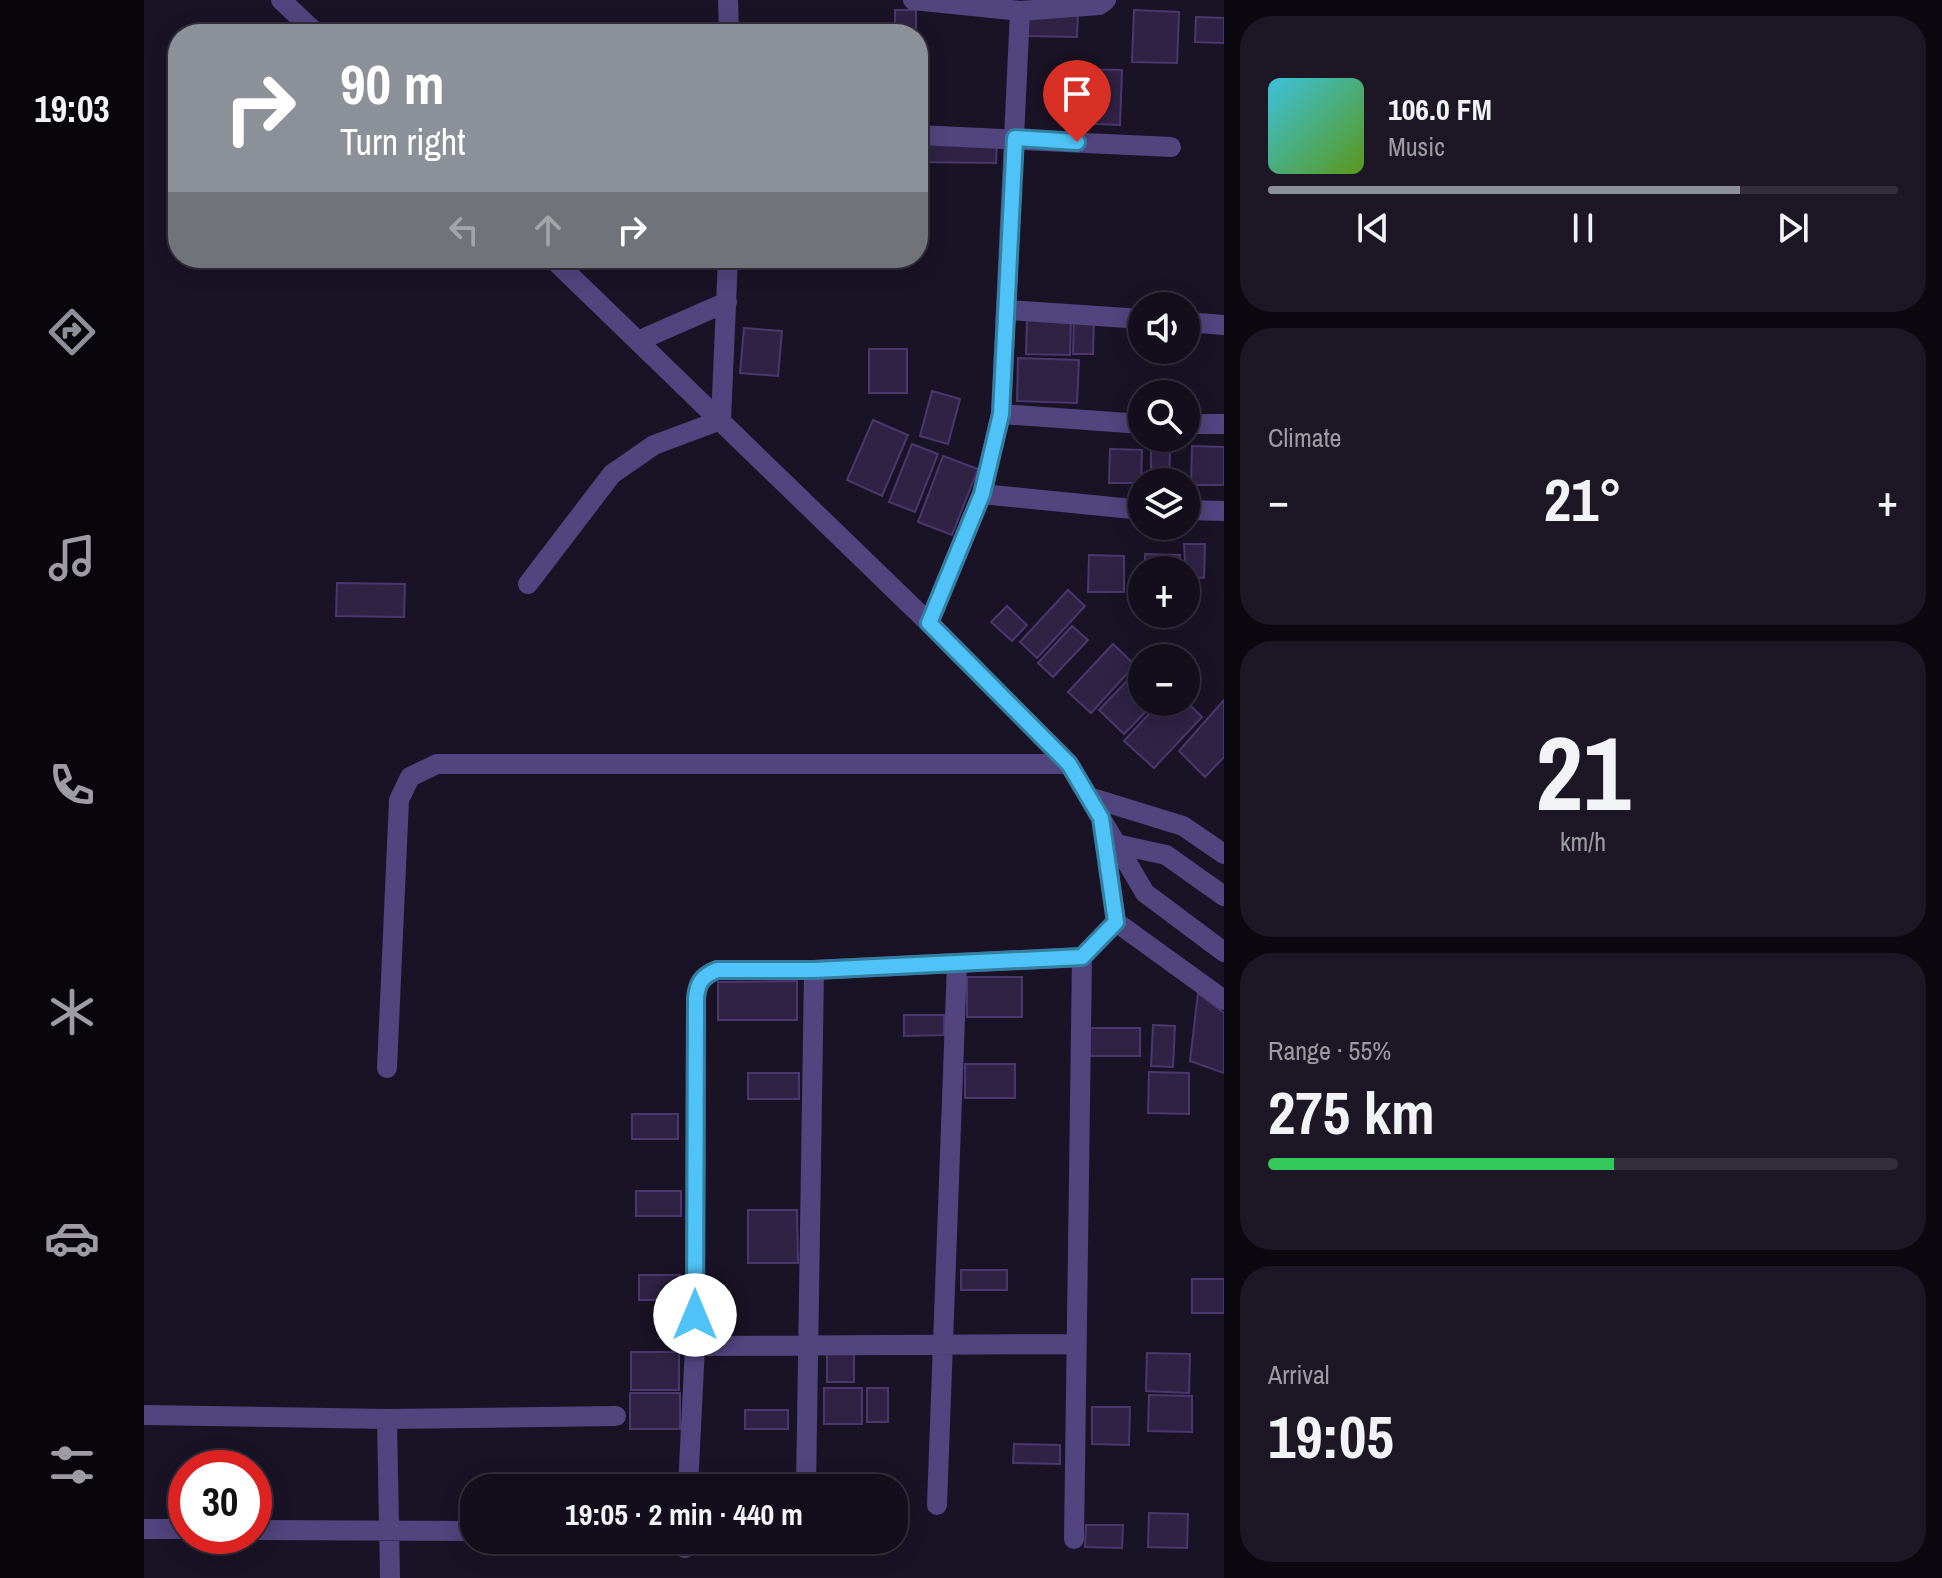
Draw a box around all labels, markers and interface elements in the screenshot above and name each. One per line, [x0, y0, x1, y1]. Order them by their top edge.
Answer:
text: 90 m [340, 46, 445, 121]
icon: right [208, 56, 312, 160]
pin [1043, 60, 1111, 142]
icon: arrive [1055, 72, 1099, 116]
text: 19:03 [34, 85, 110, 133]
text: 106.0 FM [1388, 89, 1492, 129]
text: Turn right [340, 118, 465, 166]
text: Music [1388, 129, 1445, 164]
icon: previous [1351, 206, 1395, 250]
icon: pause [1561, 206, 1605, 250]
icon: next [1771, 206, 1815, 250]
icon: left [442, 208, 486, 252]
icon: ahead [526, 208, 570, 252]
icon: right [610, 208, 654, 252]
map controls [1128, 292, 1200, 716]
button: sound [1128, 292, 1200, 364]
icon: directions [44, 304, 100, 360]
button: search [1128, 380, 1200, 452]
text: Climate [1268, 420, 1341, 455]
text: 21° [1544, 459, 1622, 540]
button: layers [1128, 468, 1200, 540]
text: − [1268, 470, 1289, 530]
text: + [1877, 470, 1898, 530]
icon: music [44, 530, 100, 586]
button: + [1128, 556, 1200, 628]
button: − [1128, 644, 1200, 716]
text: 21 [1536, 702, 1630, 842]
icon: phone [44, 757, 100, 813]
text: km/h [1560, 824, 1606, 859]
icon: climate [44, 984, 100, 1040]
text: Range · 55% [1268, 1033, 1391, 1068]
text: 275 km [1268, 1072, 1435, 1153]
icon: car [44, 1210, 100, 1266]
position arrow [653, 1273, 737, 1357]
text: Arrival [1268, 1357, 1330, 1392]
text: 19:05 [1268, 1396, 1394, 1477]
icon: filters [44, 1437, 100, 1493]
speed limit sign: 30 [168, 1450, 272, 1554]
text: 19:05 · 2 min · 440 m [565, 1494, 803, 1534]

